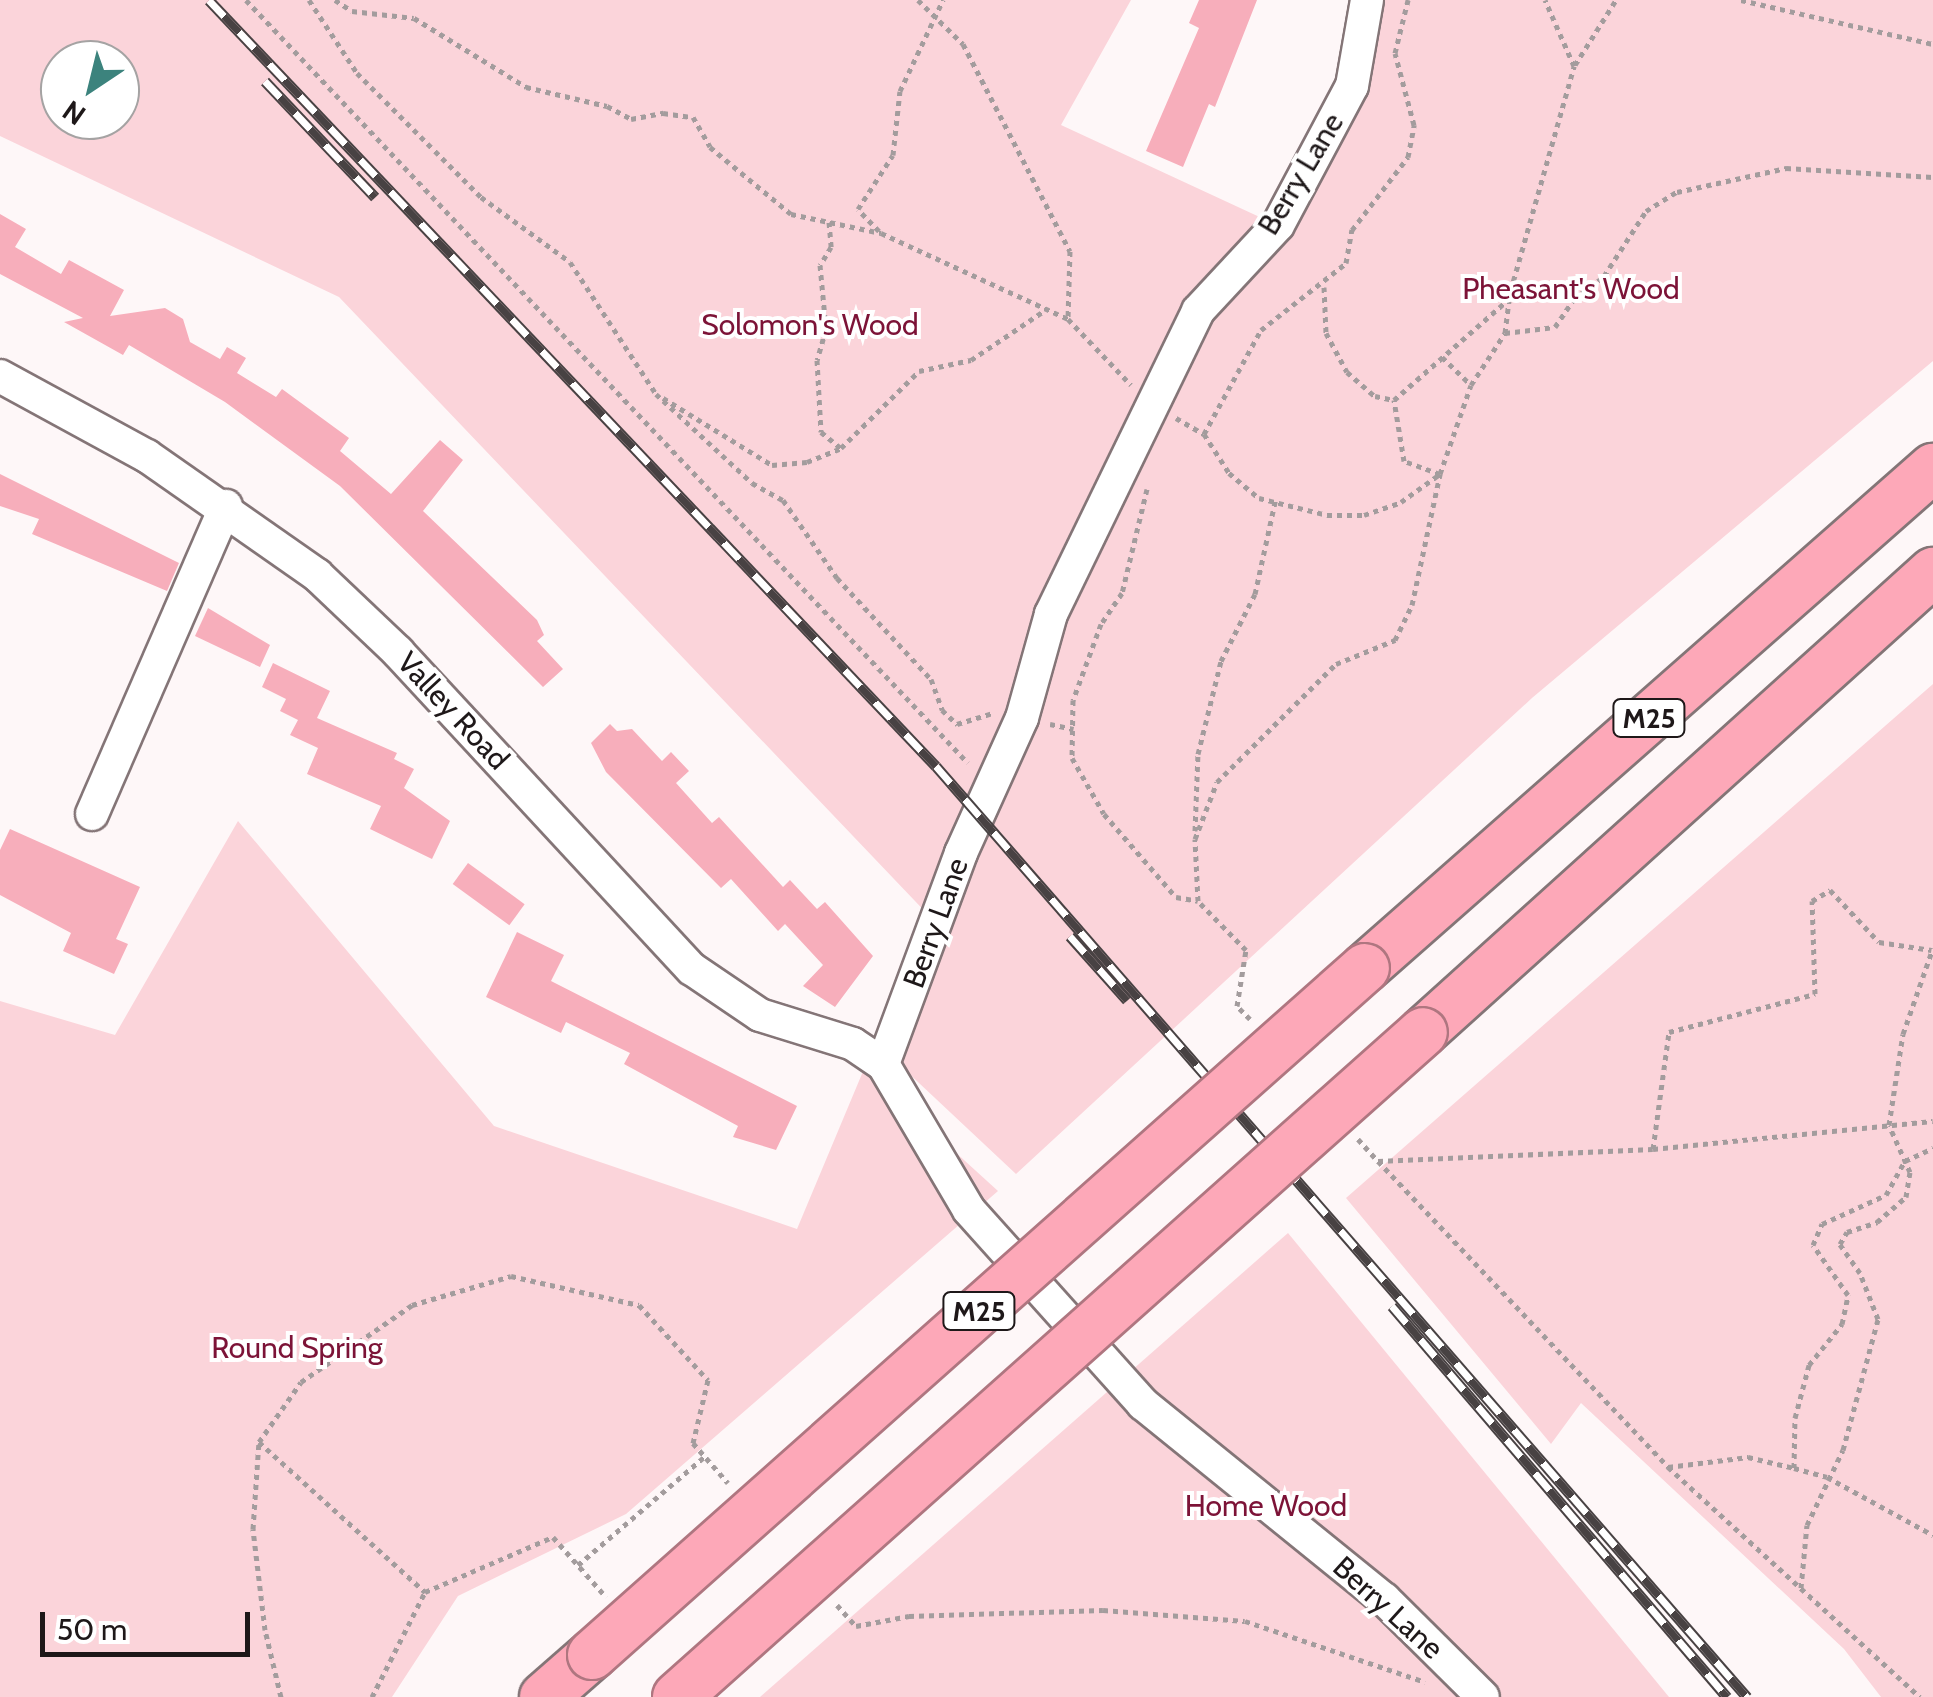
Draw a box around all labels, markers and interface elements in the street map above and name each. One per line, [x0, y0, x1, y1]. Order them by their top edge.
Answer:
north arrow [40, 40, 140, 140]
text: N [56, 93, 92, 133]
street label: Berry Lane [1251, 107, 1351, 241]
park label: Pheasant's Wood [1462, 271, 1680, 307]
park label: Solomon's Wood [701, 307, 919, 343]
street label: Valley Road [389, 645, 517, 777]
road number: M25 [1612, 695, 1686, 741]
street label: Berry Lane [896, 853, 976, 993]
road number: M25 [942, 1288, 1016, 1334]
park label: Round Spring [211, 1330, 383, 1366]
park label: Home Wood [1185, 1488, 1347, 1524]
street label: Berry Lane [1326, 1549, 1450, 1667]
scale bar [45, 1592, 255, 1654]
text: 50 m [57, 1611, 127, 1648]

